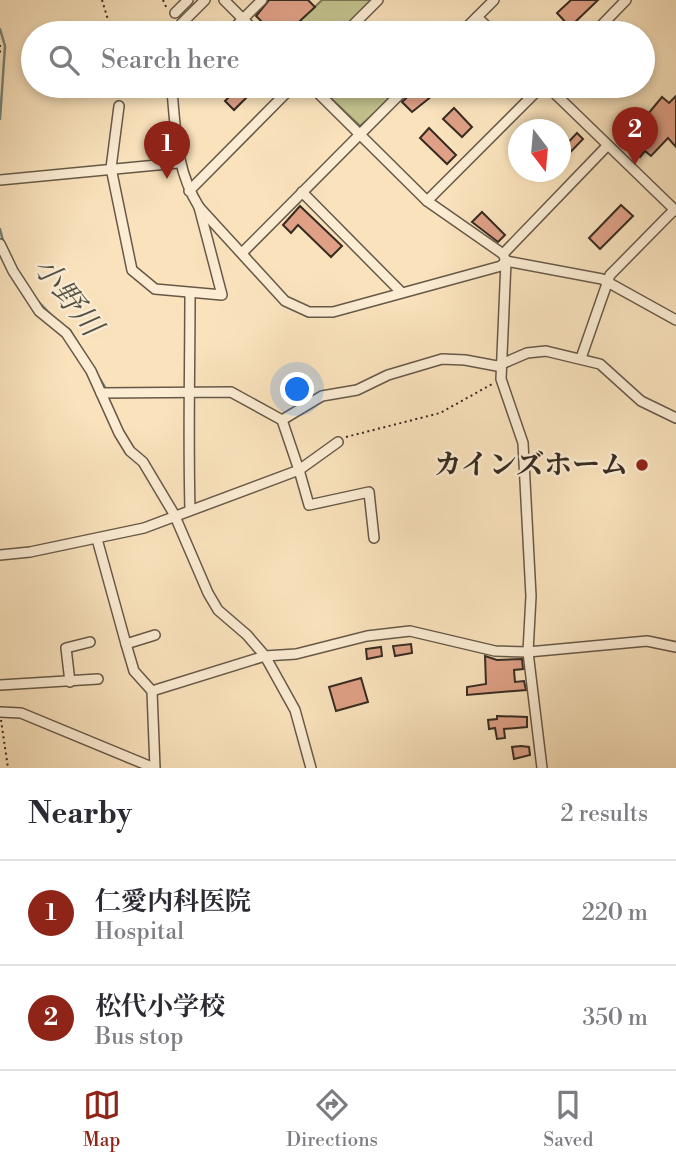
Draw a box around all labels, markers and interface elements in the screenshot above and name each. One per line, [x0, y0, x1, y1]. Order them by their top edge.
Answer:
search box [21, 21, 655, 98]
icon: search [45, 41, 83, 79]
text: Search here [101, 44, 240, 76]
pin: 2 [612, 107, 658, 165]
north arrow [508, 119, 571, 182]
pin: 1 [144, 121, 190, 179]
water label: 小野川 [24, 250, 112, 347]
your location [280, 372, 314, 406]
place label: カインズホーム [434, 448, 628, 483]
marker: カインズホーム [634, 457, 650, 473]
text: Nearby [28, 795, 132, 833]
text: 2 results [561, 800, 648, 828]
text: 仁愛内科医院 [95, 886, 251, 918]
text: 1 [45, 899, 57, 927]
text: 220 m [582, 899, 648, 927]
text: Hospital [95, 918, 184, 946]
text: 松代小学校 [95, 991, 225, 1023]
text: 2 [44, 1004, 58, 1032]
text: 350 m [582, 1004, 648, 1032]
text: Bus stop [95, 1023, 183, 1051]
tab: Map [83, 1086, 121, 1152]
tab: Directions [286, 1086, 378, 1152]
tab: Saved [543, 1086, 593, 1152]

